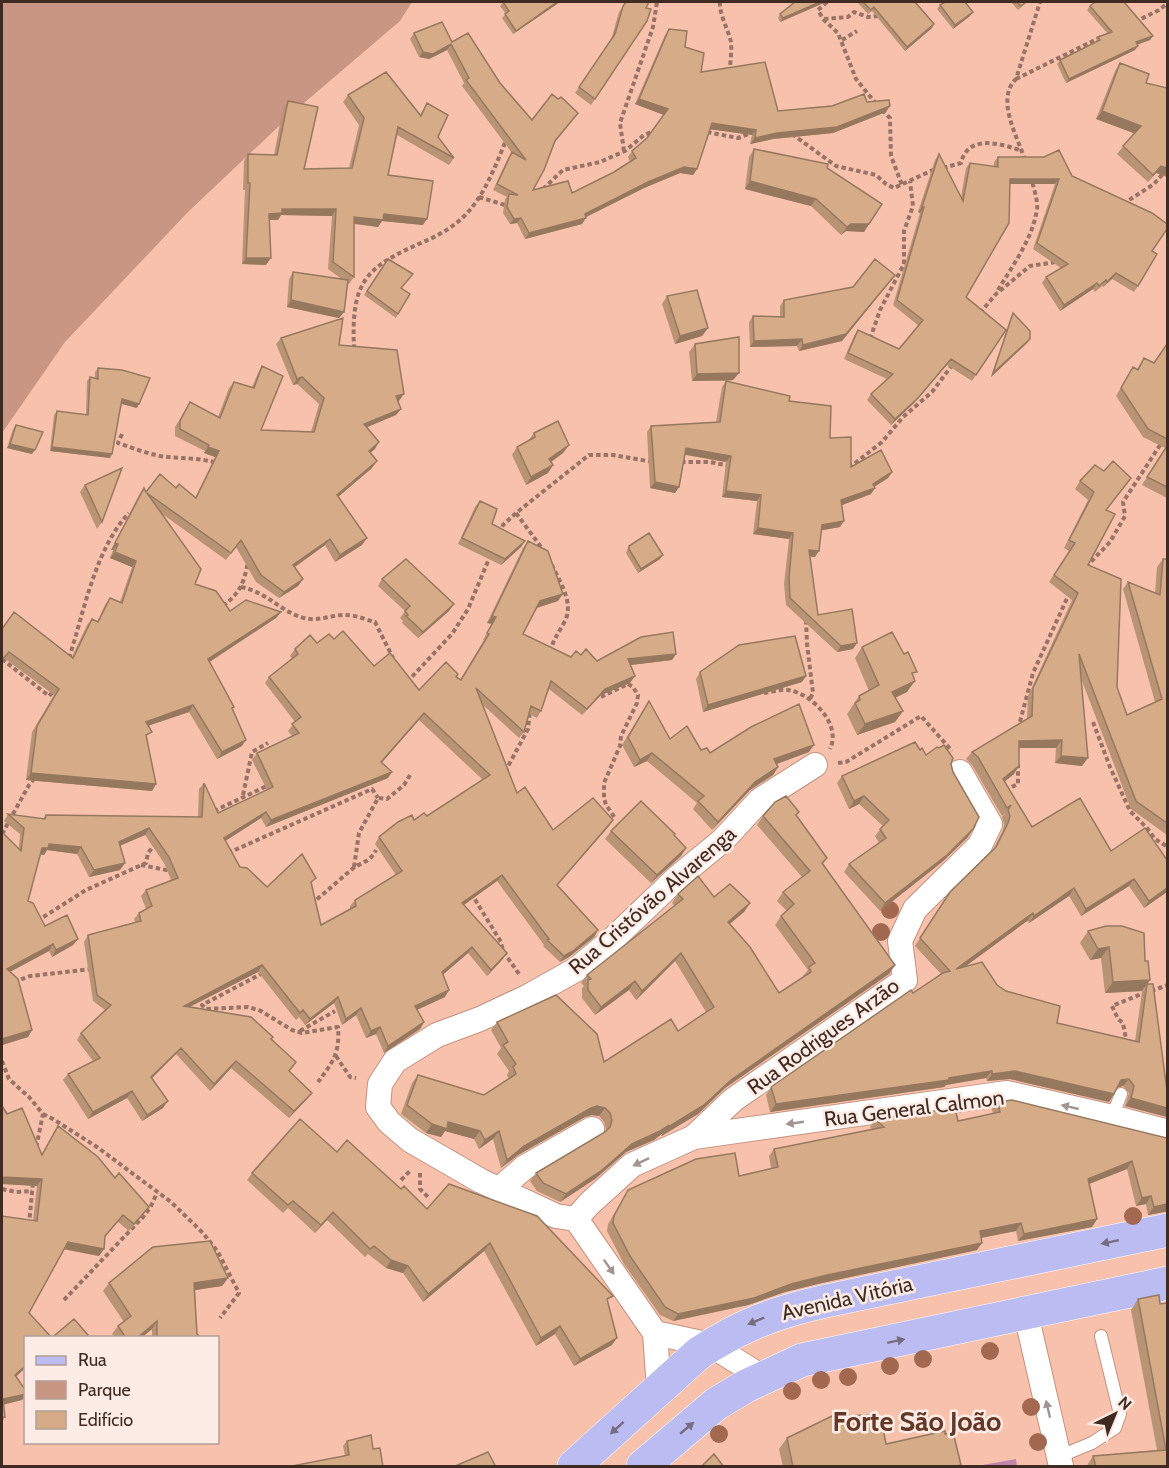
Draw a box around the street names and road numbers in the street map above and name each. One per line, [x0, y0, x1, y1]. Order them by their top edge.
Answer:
street label: Rua Cristóvão Alvarenga [563, 821, 741, 979]
street label: Rua Rodrigues Arzão [742, 973, 904, 1099]
street label: Rua General Calmon [822, 1085, 1006, 1131]
street label: Avenida Vitória [779, 1271, 915, 1325]

